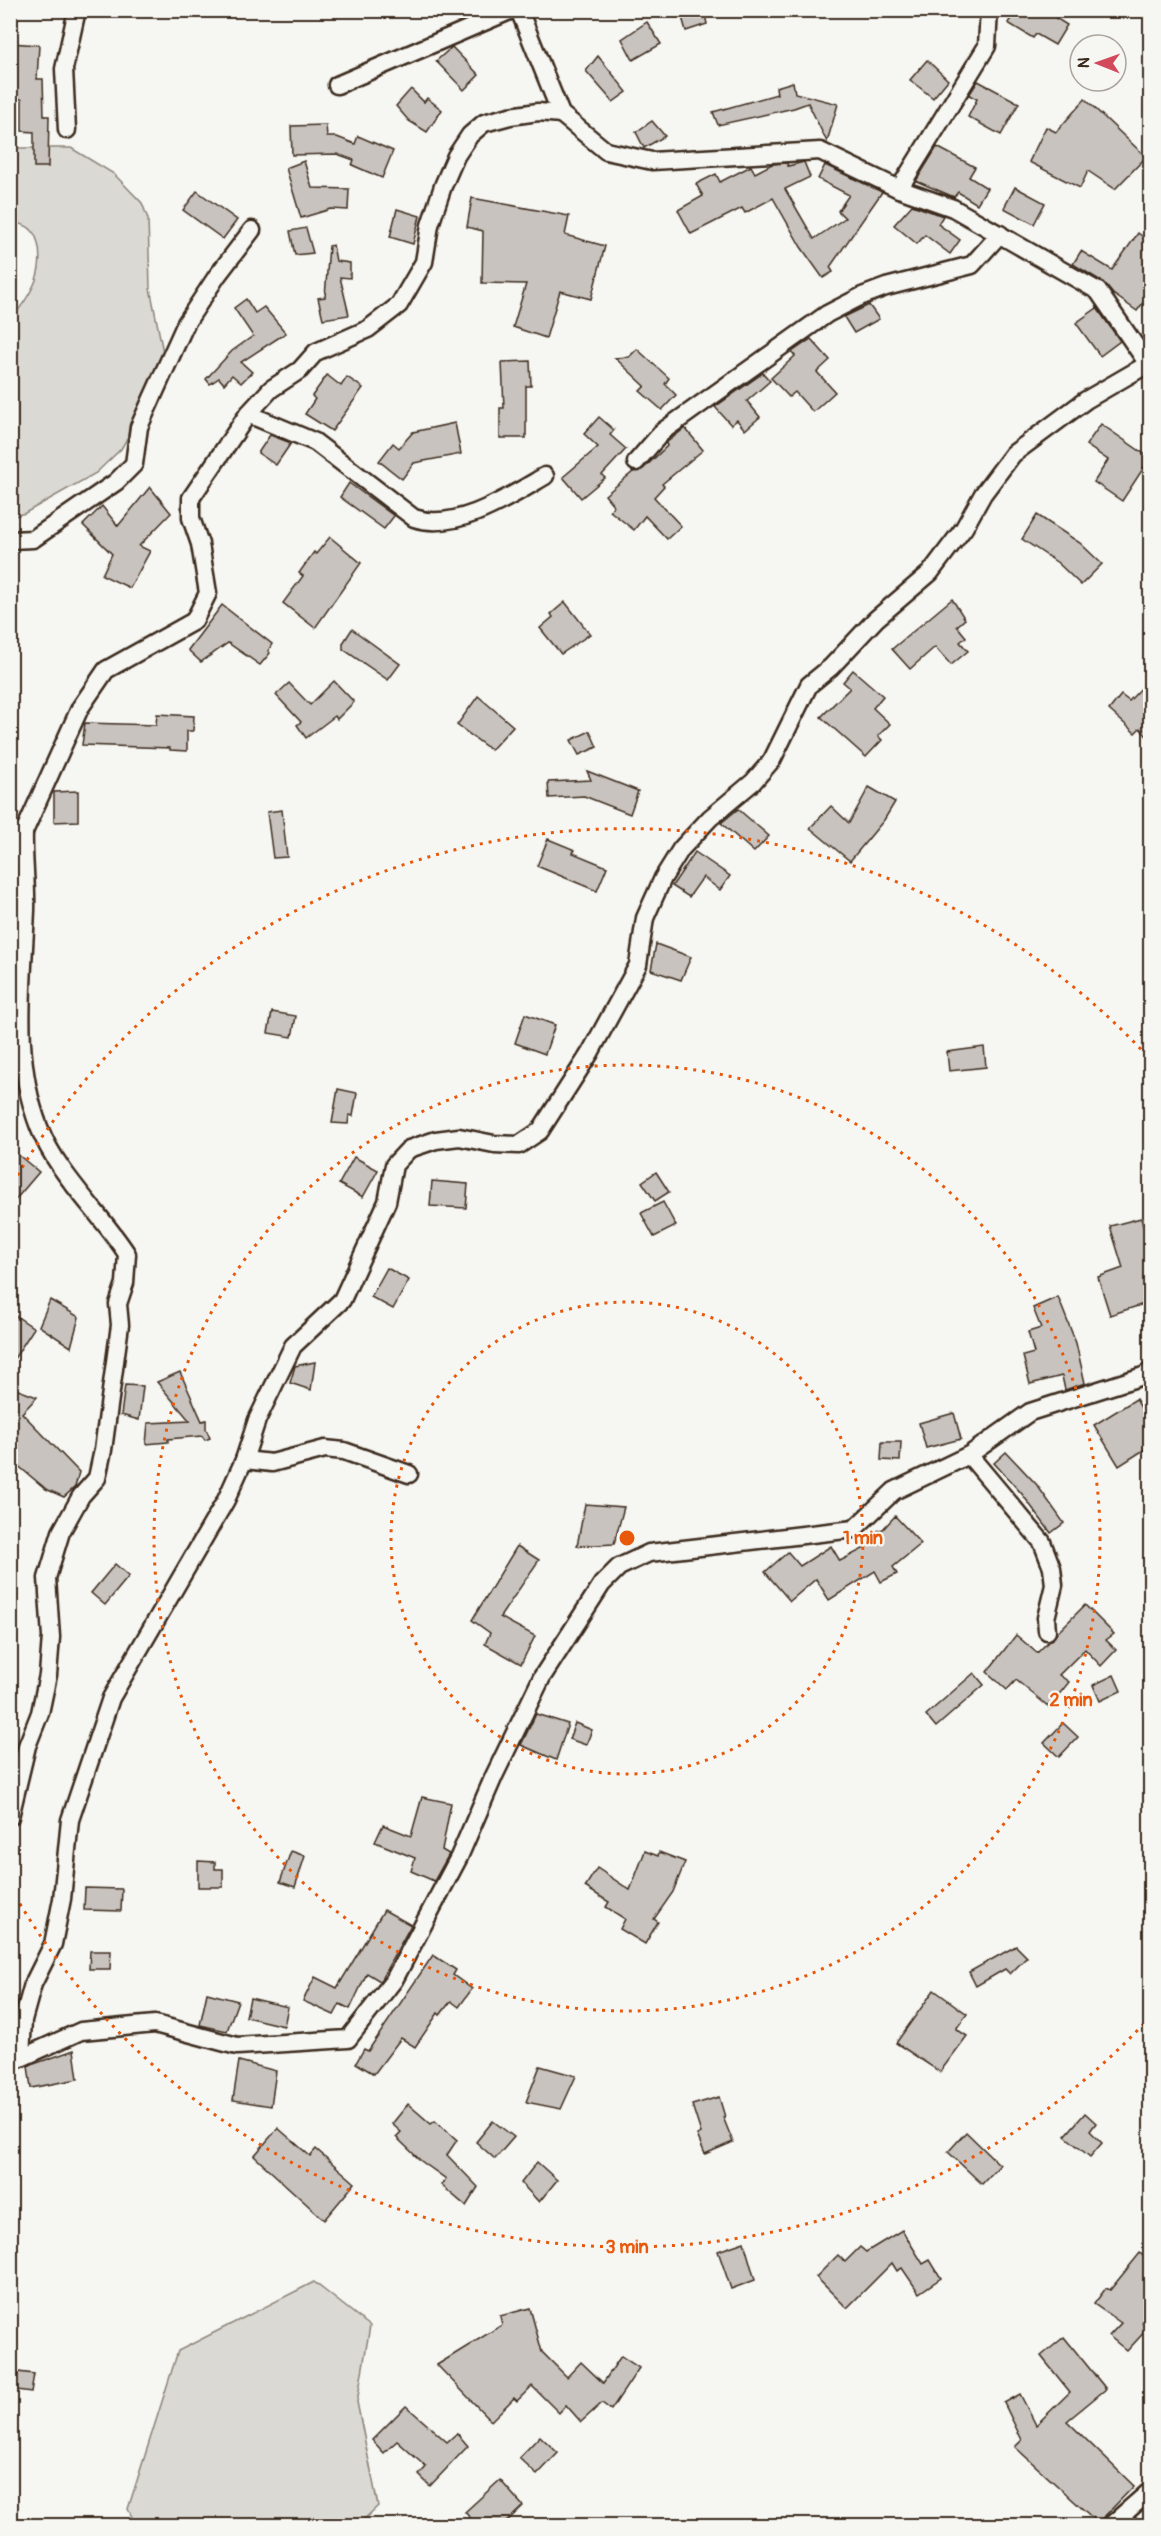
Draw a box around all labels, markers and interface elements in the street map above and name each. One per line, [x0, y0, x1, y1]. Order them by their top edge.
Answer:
north arrow [1068, 33, 1128, 93]
text: N [1074, 57, 1094, 68]
text: 1 min [843, 1527, 883, 1550]
centre of rings [617, 1528, 637, 1548]
text: 2 min [1049, 1689, 1093, 1712]
text: 3 min [605, 2236, 649, 2259]

